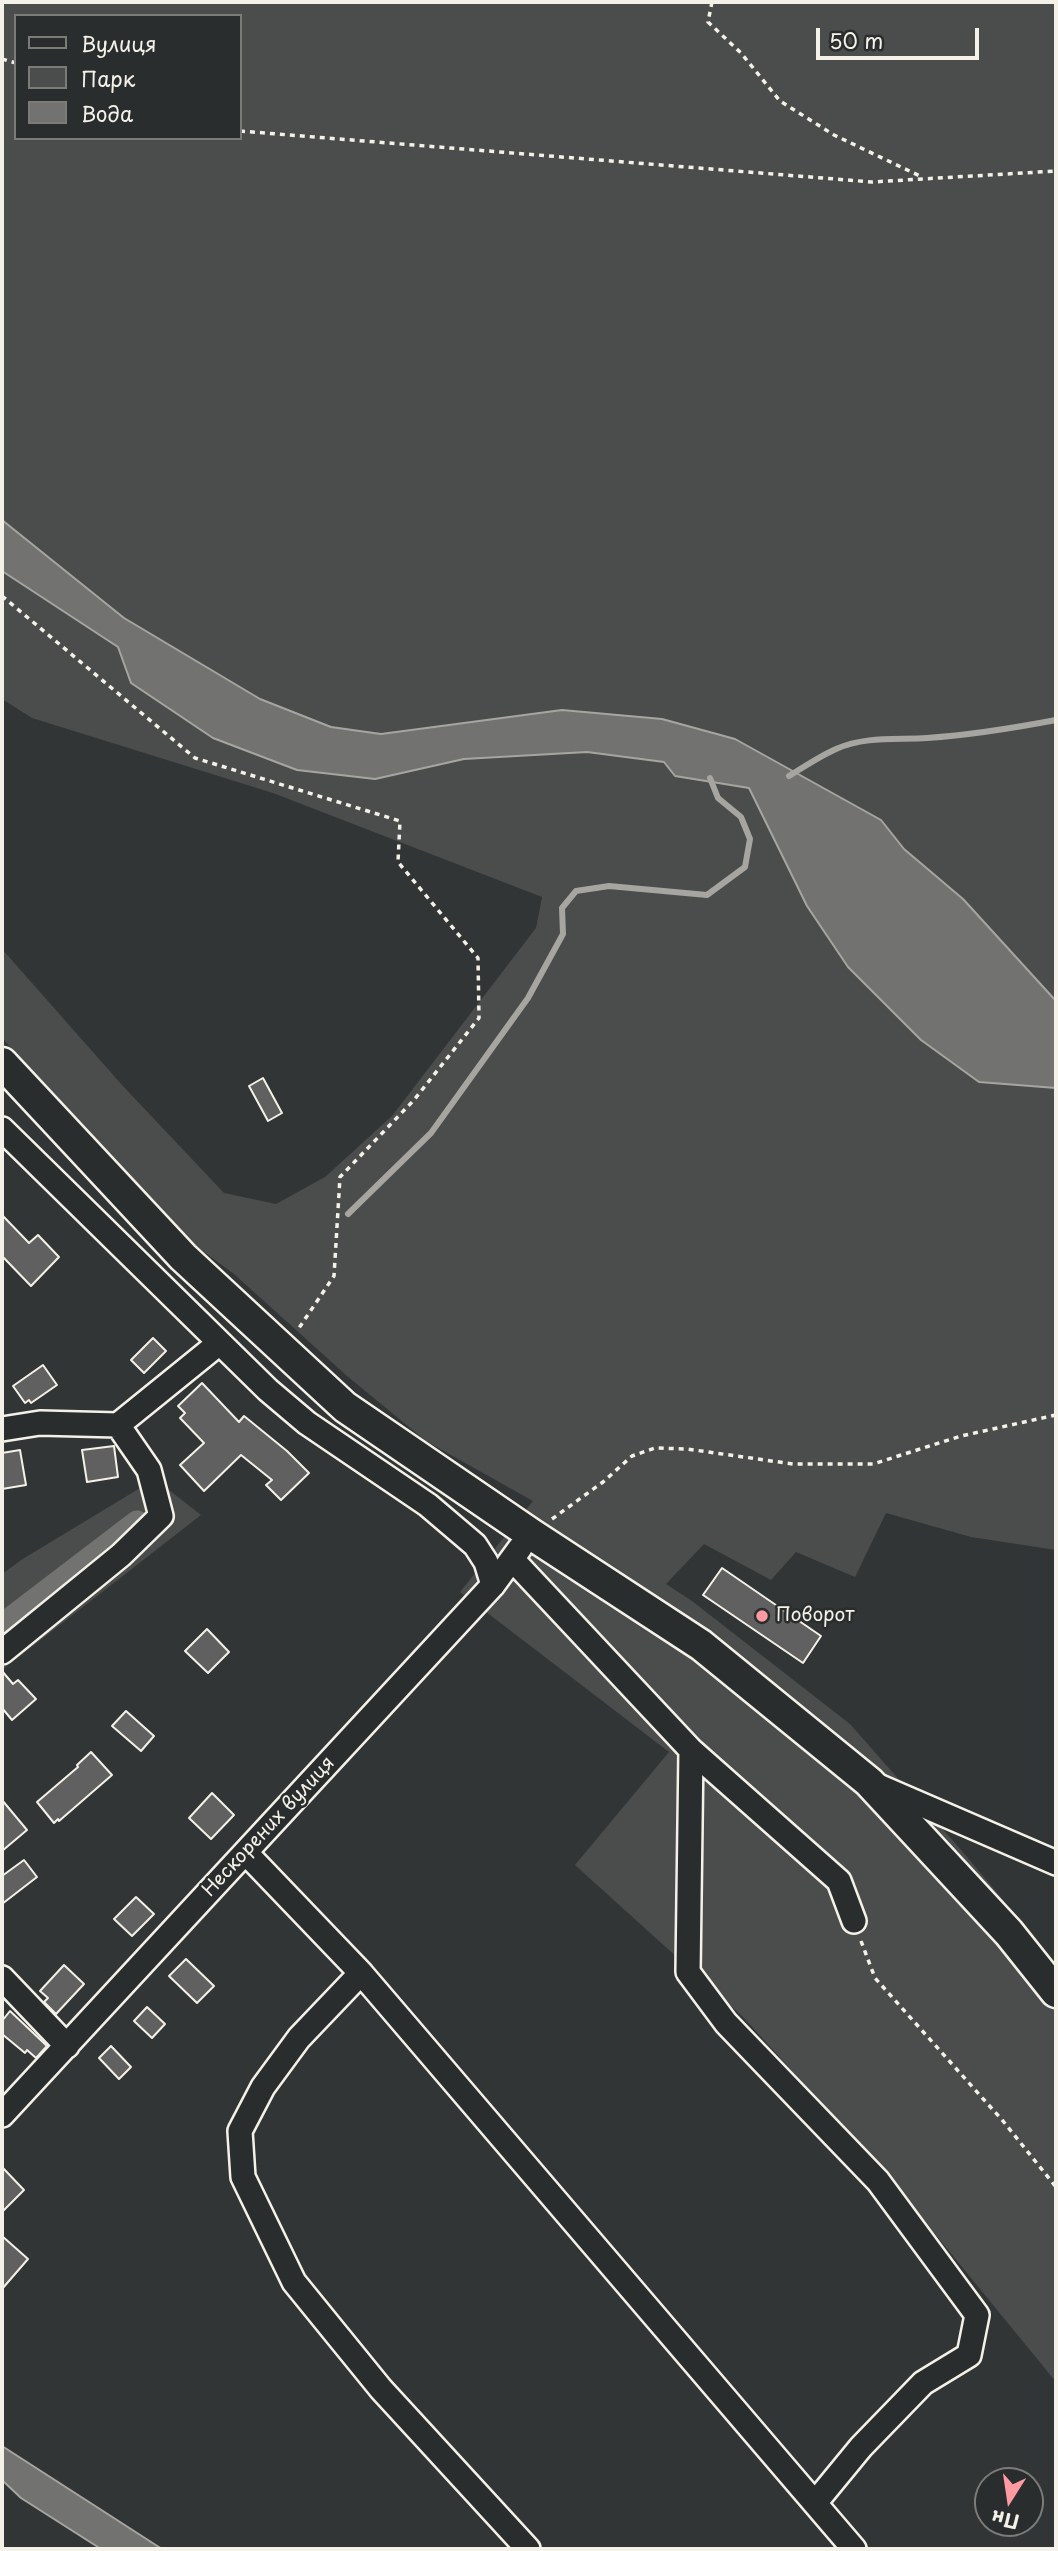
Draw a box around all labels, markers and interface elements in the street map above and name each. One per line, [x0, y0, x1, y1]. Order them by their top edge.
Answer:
legend [14, 14, 242, 140]
scale bar [820, 14, 983, 58]
text: 50 m [829, 24, 883, 56]
text: Вулиця [81, 27, 157, 59]
text: Парк [81, 62, 135, 94]
text: Вода [81, 97, 133, 129]
place label: Поворот [776, 1605, 854, 1627]
marker: Поворот [754, 1608, 770, 1624]
street label: Нескорених вулиця [198, 1752, 340, 1902]
north arrow [974, 2467, 1044, 2537]
text: Пн [989, 2504, 1021, 2537]

